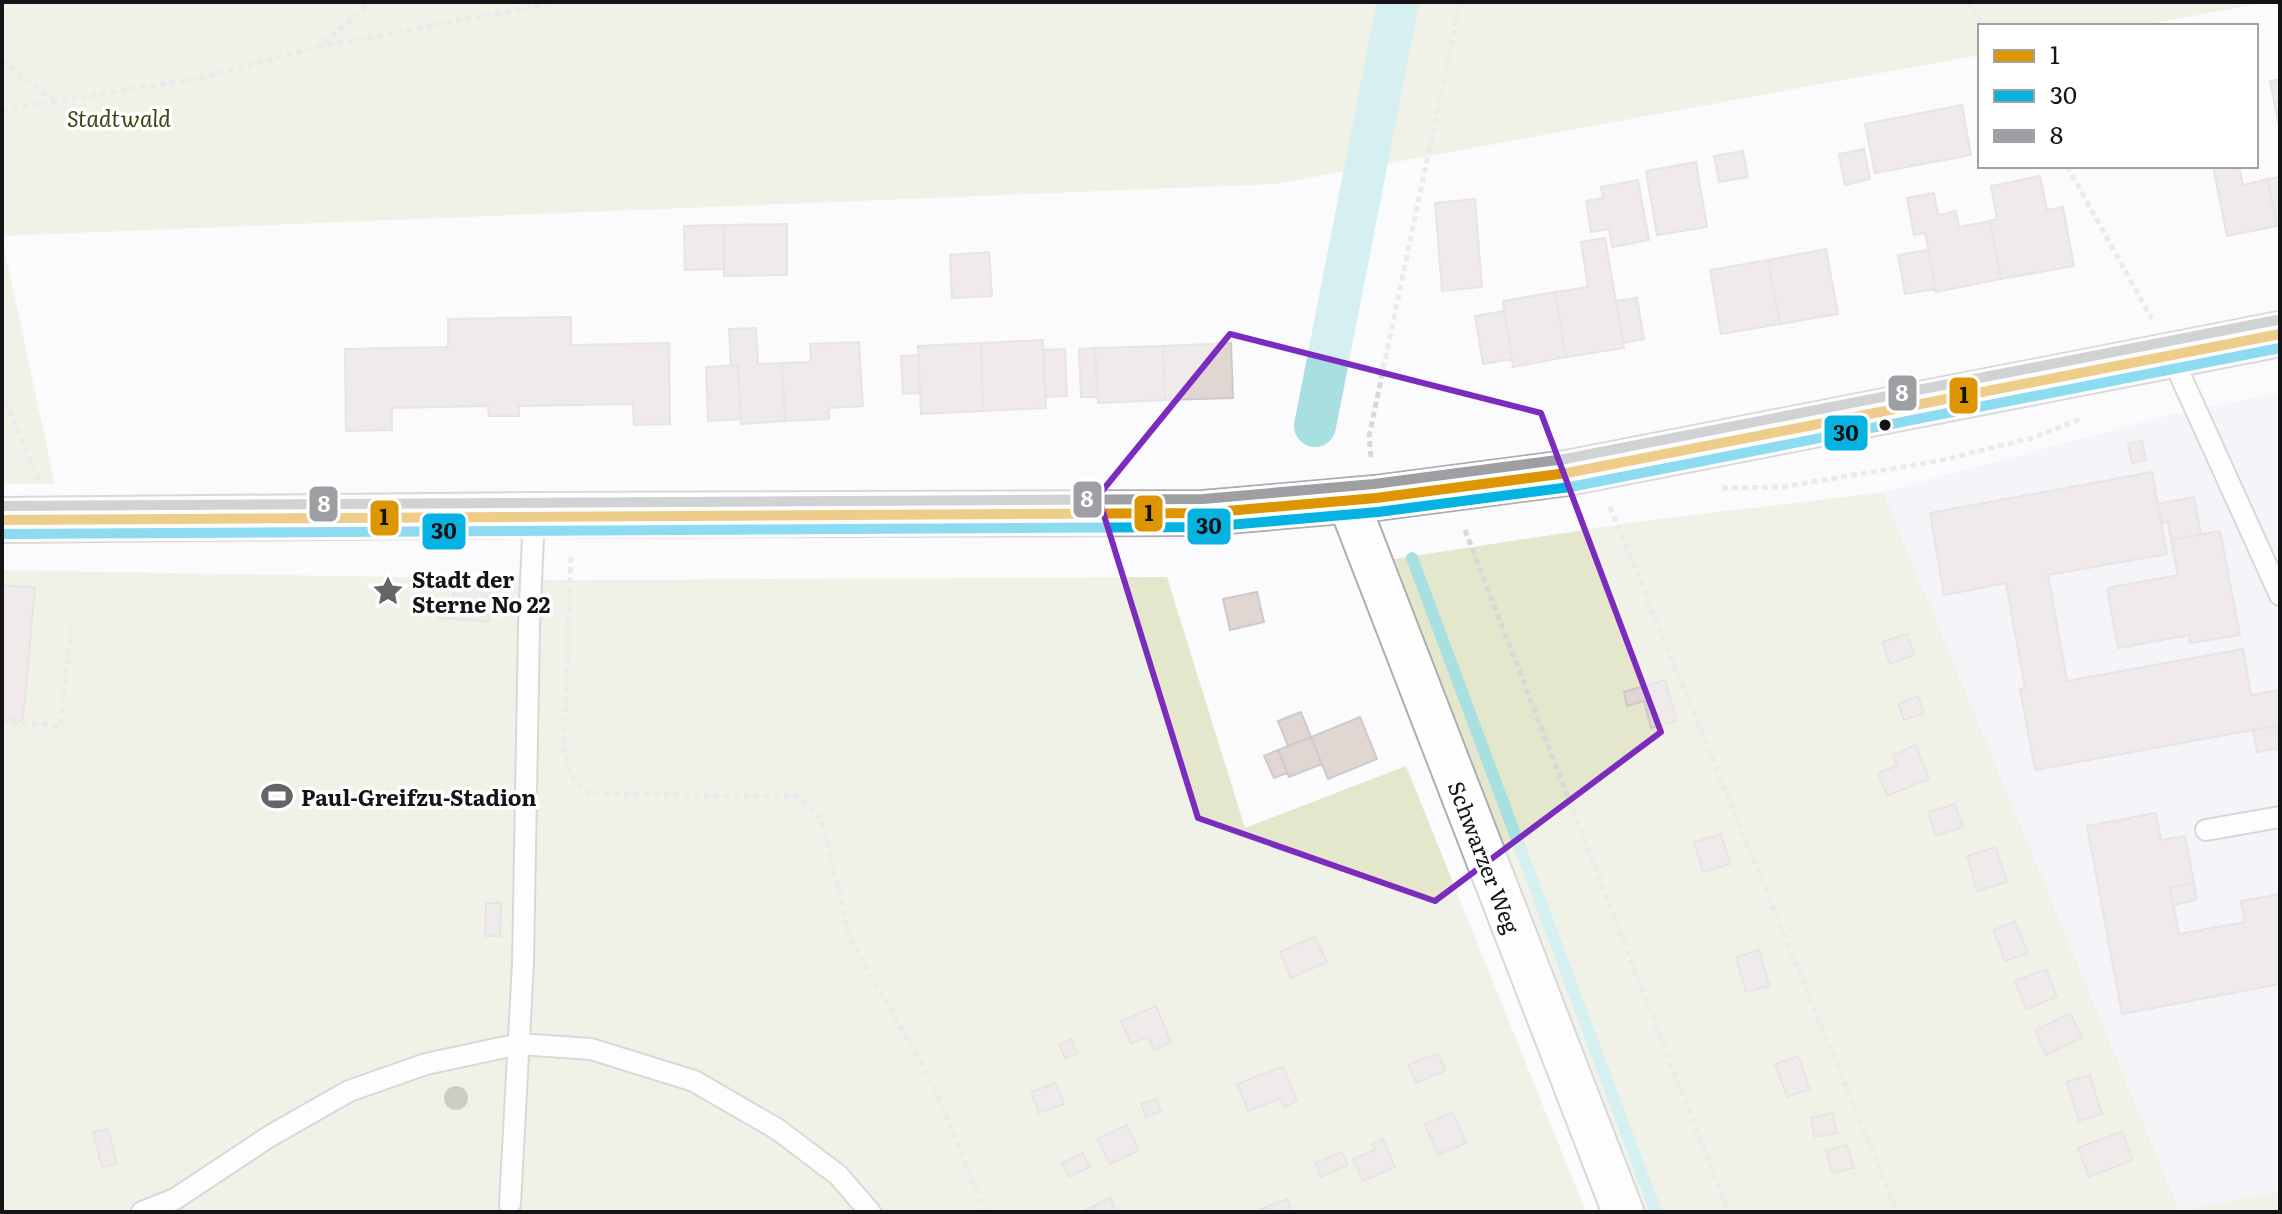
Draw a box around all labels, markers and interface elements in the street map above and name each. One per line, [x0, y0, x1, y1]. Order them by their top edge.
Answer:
legend [1978, 24, 2258, 168]
text: 1 [2050, 36, 2060, 71]
text: 30 [2050, 76, 2077, 111]
park label: Stadtwald [67, 101, 171, 134]
text: 8 [2050, 116, 2063, 151]
line badge: 8 [1887, 374, 1918, 412]
text: 8 [1896, 375, 1909, 408]
line badge: 1 [1948, 376, 1979, 415]
text: 1 [1959, 377, 1969, 410]
line badge: 30 [1823, 414, 1869, 452]
text: 30 [1833, 415, 1859, 448]
unlabelled marker [1877, 417, 1893, 433]
line badge: 8 [1072, 480, 1103, 519]
text: 8 [1081, 481, 1094, 514]
line badge: 8 [308, 485, 339, 523]
text: 8 [318, 486, 331, 519]
line badge: 1 [1133, 494, 1164, 533]
text: 1 [1144, 495, 1154, 528]
line badge: 1 [369, 499, 400, 537]
text: 1 [379, 499, 389, 532]
line badge: 30 [1186, 507, 1232, 546]
text: 30 [1196, 508, 1222, 541]
line badge: 30 [421, 512, 467, 551]
text: 30 [431, 513, 457, 546]
place label: Stadt der Sterne No 22 [412, 562, 551, 620]
place icon: Stadt der Sterne No 22 [371, 574, 405, 608]
street label: Schwarzer Weg [1441, 776, 1529, 939]
sports icon: Paul-Greifzu-Stadion [260, 779, 294, 813]
place label: Paul-Greifzu-Stadion [301, 780, 537, 813]

